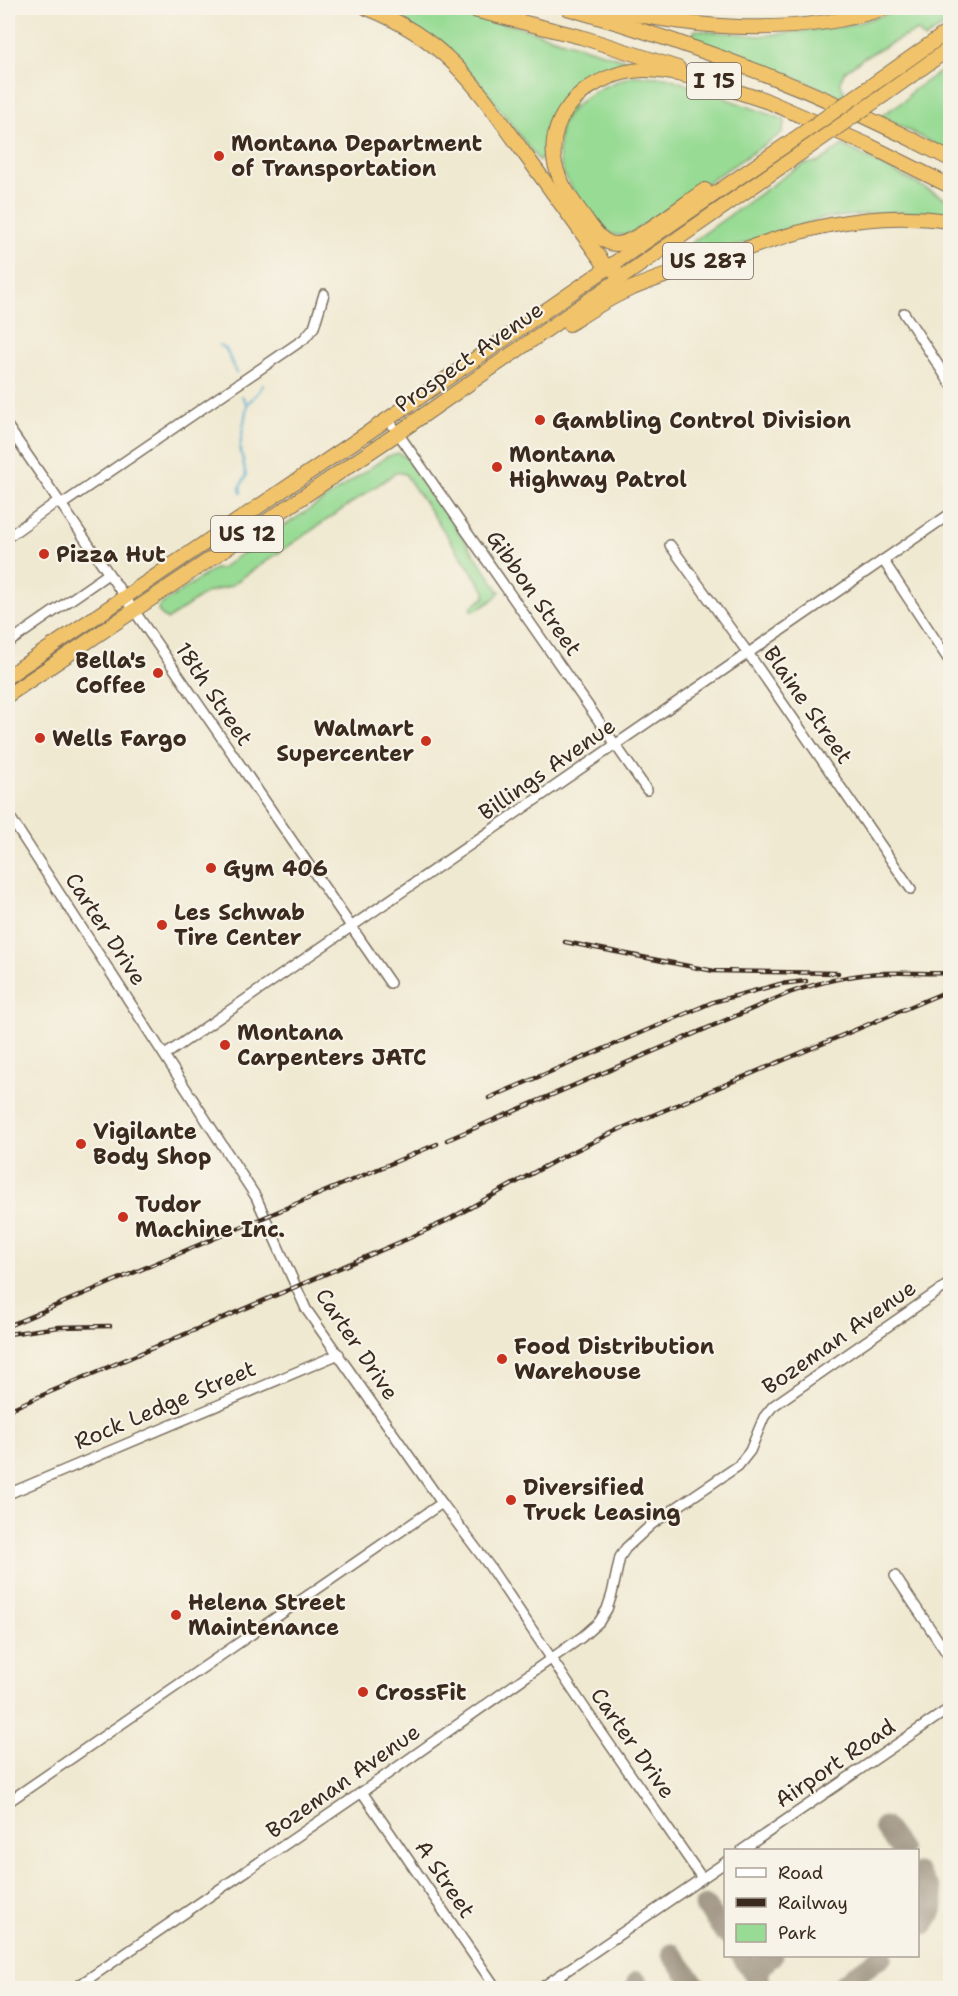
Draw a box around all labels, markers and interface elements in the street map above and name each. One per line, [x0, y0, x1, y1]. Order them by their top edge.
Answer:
road number: I 15 [687, 63, 741, 99]
place label: Montana Department of Transportation [231, 129, 482, 183]
marker: Montana Department of Transportation [212, 149, 226, 163]
road number: US 287 [663, 243, 753, 279]
street label: Prospect Avenue [389, 295, 549, 419]
place label: Gambling Control Division [552, 406, 852, 435]
marker: Gambling Control Division [533, 413, 547, 427]
place label: Montana Highway Patrol [509, 440, 687, 494]
marker: Montana Highway Patrol [490, 460, 504, 474]
road number: US 12 [211, 516, 283, 552]
street label: Gibbon Street [480, 524, 588, 662]
place label: Pizza Hut [56, 540, 166, 569]
marker: Pizza Hut [37, 547, 51, 561]
street label: 18th Street [169, 637, 259, 751]
street label: Blaine Street [757, 640, 859, 770]
place label: Bella's Coffee [75, 646, 146, 700]
marker: Bella's Coffee [151, 666, 165, 680]
street label: Billings Avenue [473, 711, 621, 827]
place label: Walmart Supercenter [276, 714, 414, 768]
place label: Wells Fargo [52, 724, 187, 753]
marker: Wells Fargo [33, 731, 47, 745]
marker: Walmart Supercenter [419, 734, 433, 748]
place label: Gym 406 [223, 854, 328, 883]
marker: Gym 406 [204, 861, 218, 875]
street label: Carter Drive [59, 867, 153, 991]
place label: Les Schwab Tire Center [174, 898, 305, 952]
marker: Les Schwab Tire Center [155, 918, 169, 932]
place label: Montana Carpenters JATC [237, 1018, 426, 1072]
marker: Montana Carpenters JATC [218, 1038, 232, 1052]
place label: Vigilante Body Shop [93, 1117, 211, 1171]
marker: Vigilante Body Shop [74, 1137, 88, 1151]
place label: Tudor Machine Inc. [135, 1190, 285, 1244]
marker: Tudor Machine Inc. [116, 1210, 130, 1224]
street label: Bozeman Avenue [756, 1273, 922, 1401]
street label: Carter Drive [309, 1282, 405, 1406]
place label: Food Distribution Warehouse [514, 1332, 715, 1386]
marker: Food Distribution Warehouse [495, 1352, 509, 1366]
street label: Rock Ledge Street [70, 1354, 260, 1456]
place label: Diversified Truck Leasing [523, 1473, 681, 1527]
marker: Diversified Truck Leasing [504, 1493, 518, 1507]
place label: Helena Street Maintenance [188, 1588, 346, 1642]
marker: Helena Street Maintenance [169, 1608, 183, 1622]
place label: CrossFit [375, 1678, 467, 1707]
street label: Carter Drive [584, 1682, 682, 1804]
marker: CrossFit [356, 1685, 370, 1699]
street label: Airport Road [769, 1712, 901, 1814]
street label: Bozeman Avenue [260, 1717, 426, 1845]
street label: A Street [408, 1834, 482, 1924]
legend [724, 1849, 919, 1957]
text: Road [778, 1861, 823, 1885]
text: Railway [778, 1891, 848, 1915]
text: Park [778, 1921, 817, 1945]

